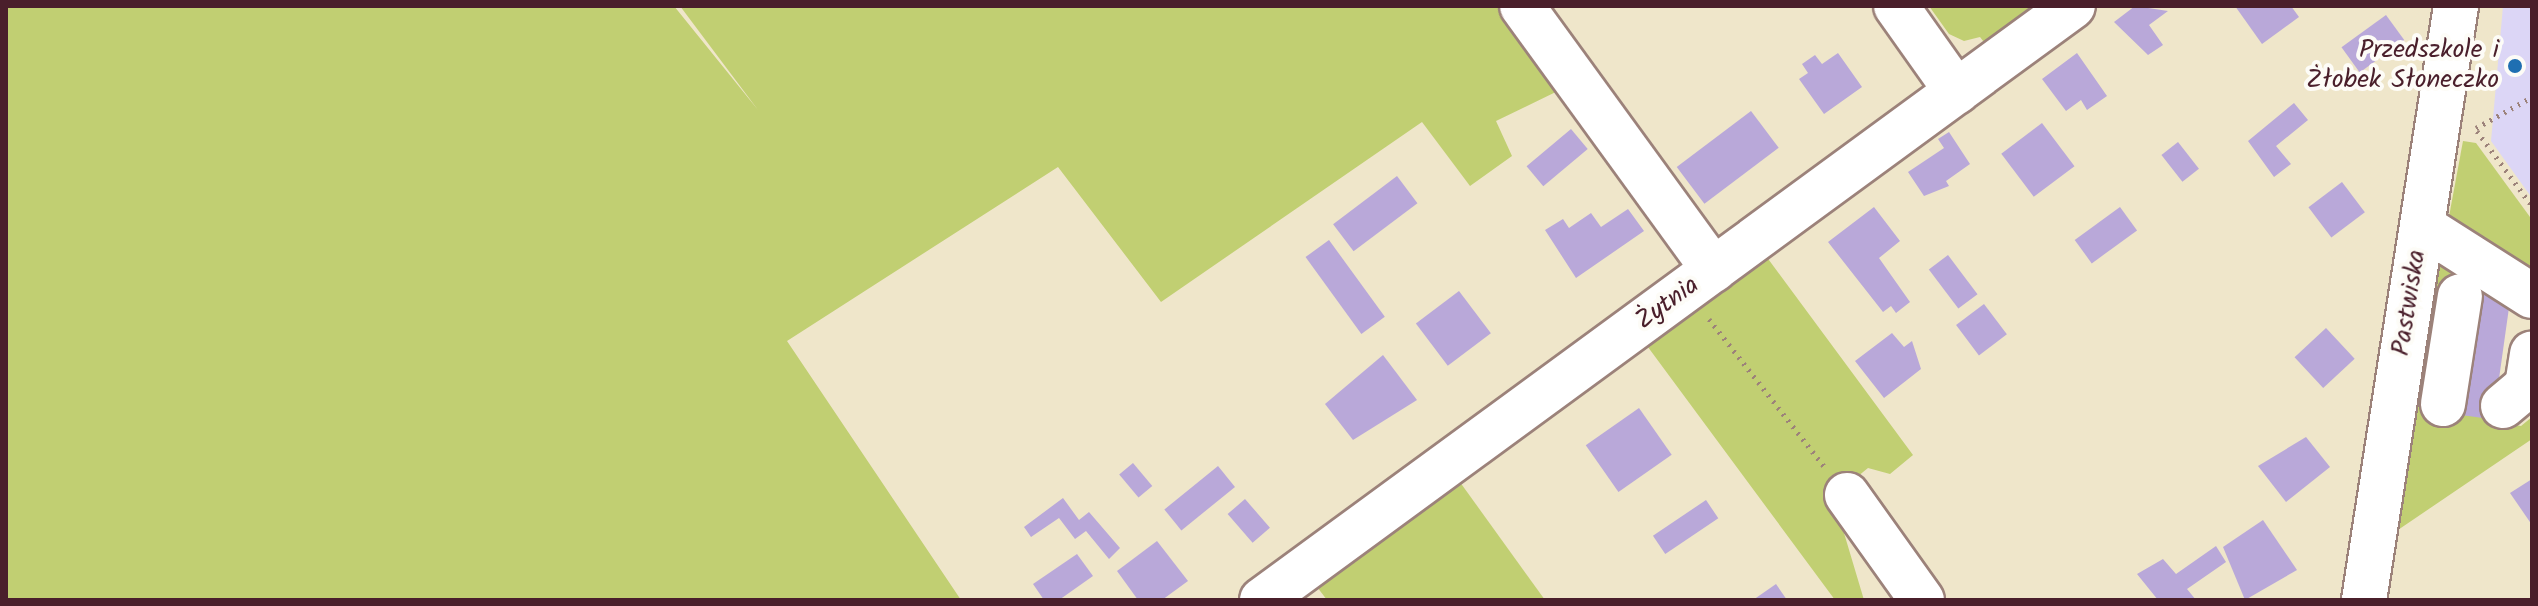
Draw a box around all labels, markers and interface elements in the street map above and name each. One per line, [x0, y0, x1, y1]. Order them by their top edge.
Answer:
place label: Przedszkole i Żłobek Słoneczko [2306, 35, 2499, 96]
marker: Przedszkole i Żłobek Słoneczko [2506, 57, 2524, 75]
street label: Pastwiska [2386, 248, 2434, 358]
street label: Żytnia [1630, 271, 1706, 337]

